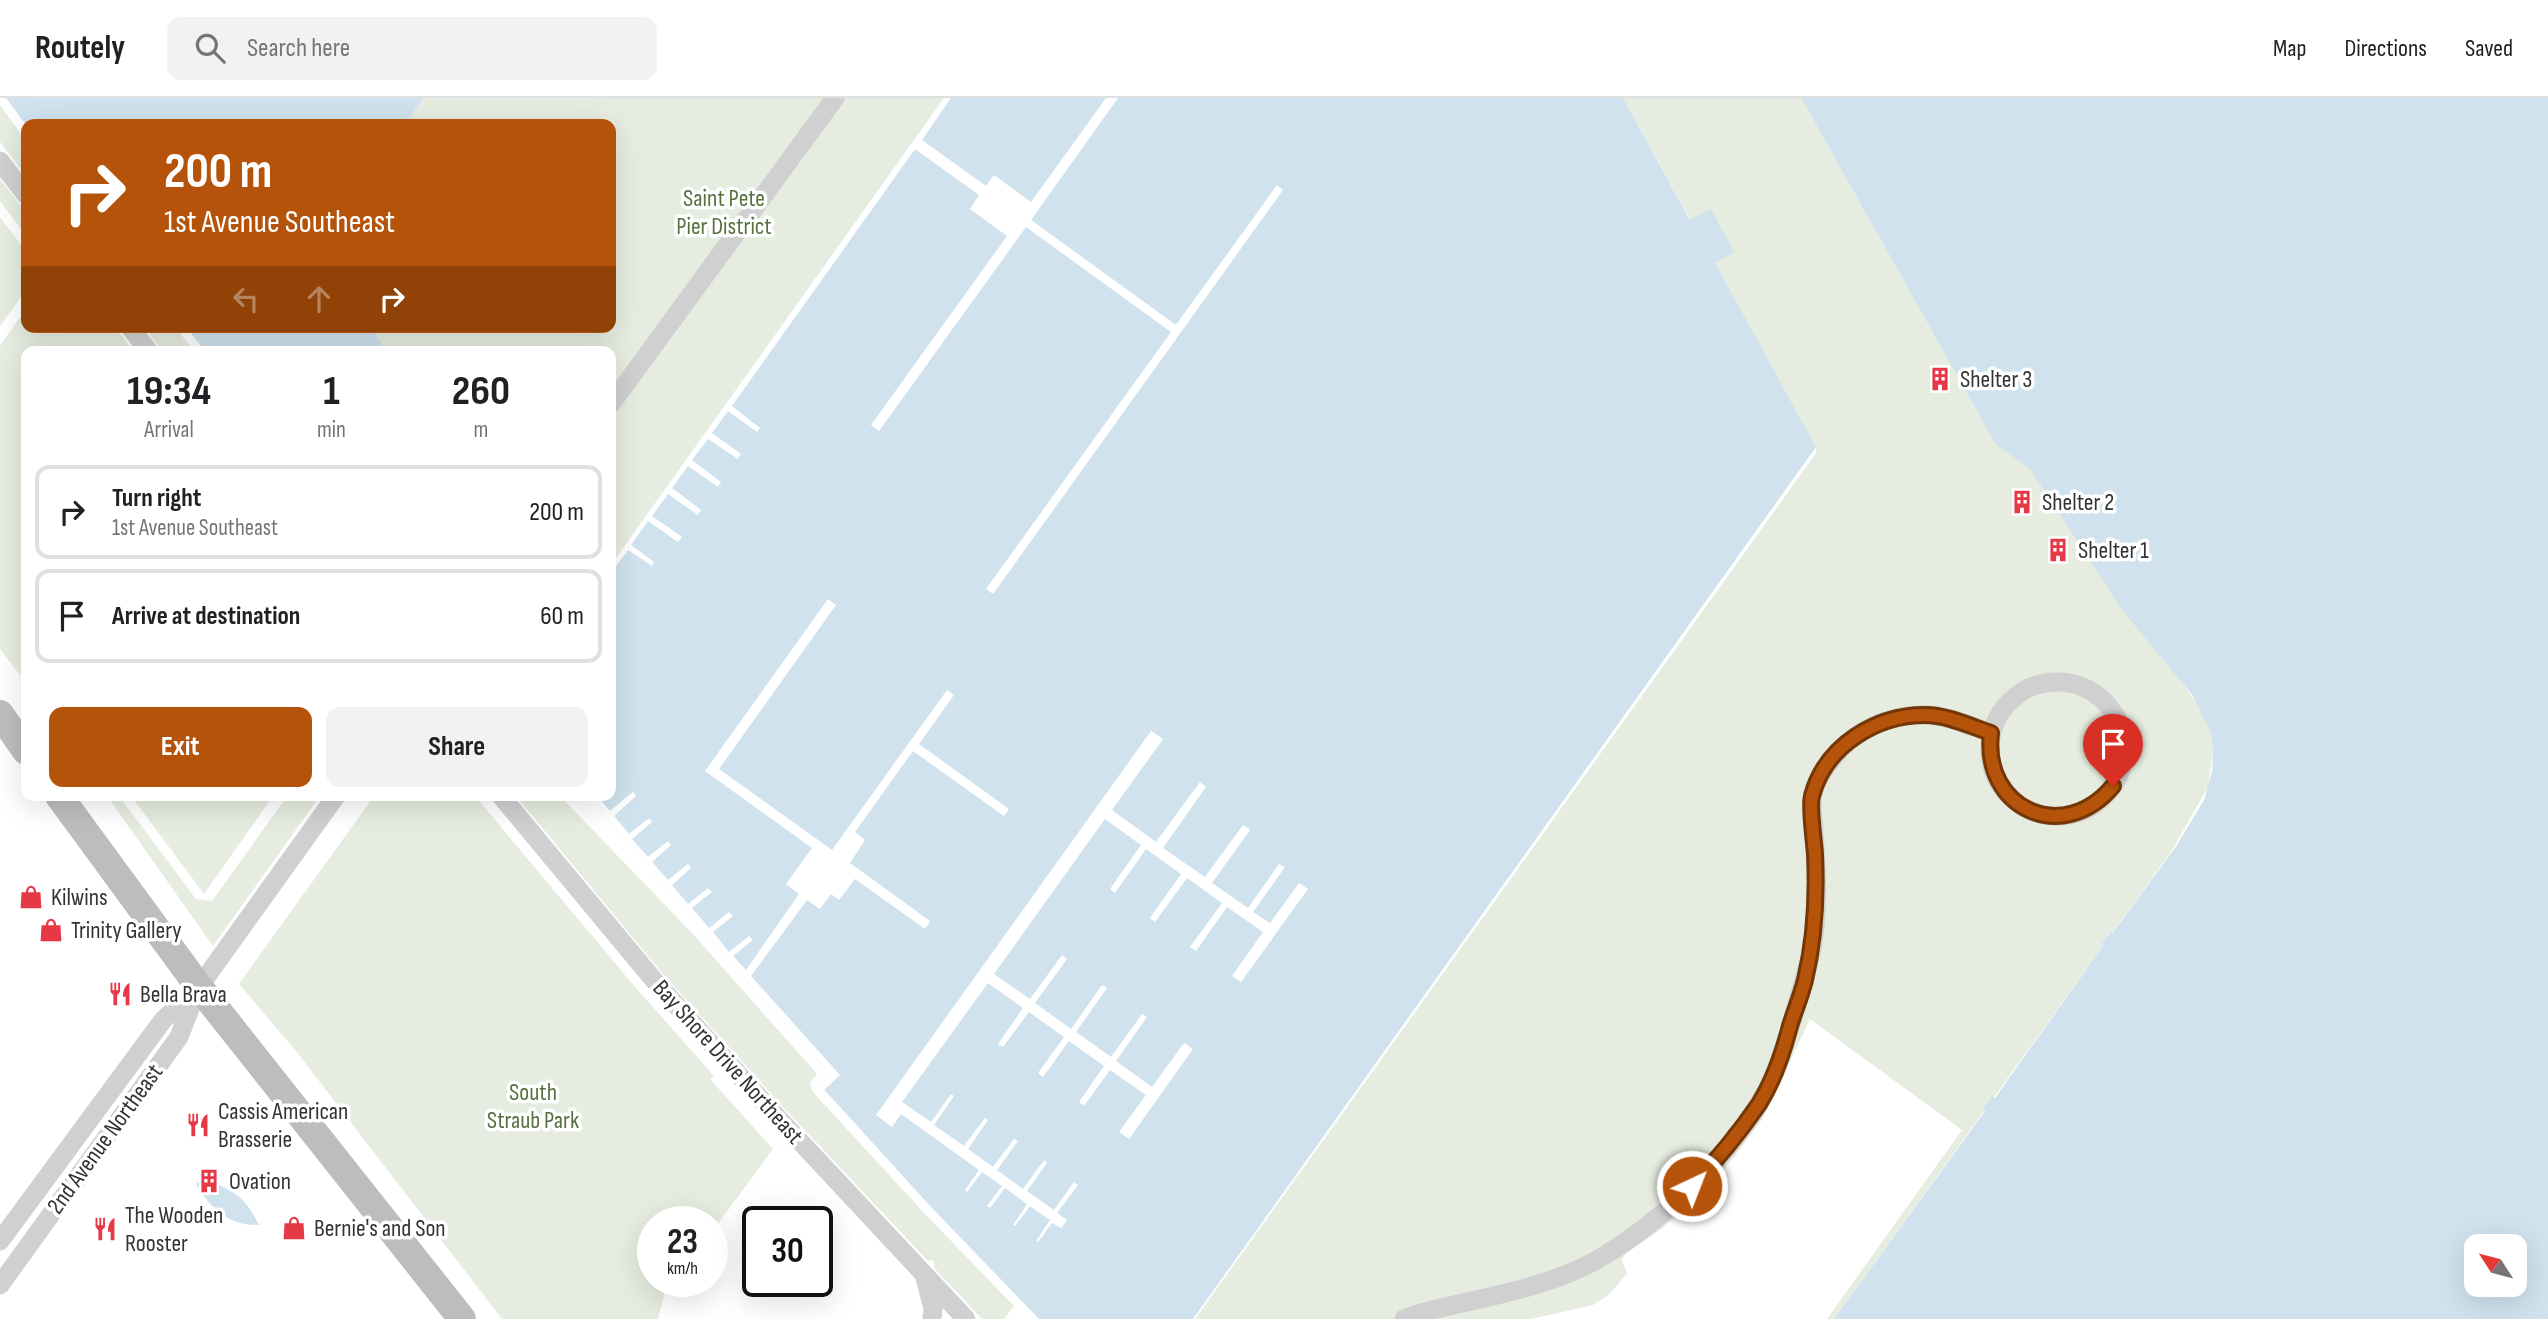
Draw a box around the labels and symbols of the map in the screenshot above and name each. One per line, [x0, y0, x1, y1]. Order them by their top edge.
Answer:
park label: Saint Pete Pier District [676, 184, 772, 241]
building icon: Shelter 3 [1926, 365, 1954, 393]
place label: Shelter 3 [1960, 365, 2032, 394]
building icon: Shelter 2 [2008, 488, 2036, 516]
place label: Shelter 2 [2042, 488, 2114, 517]
building icon: Shelter 1 [2044, 536, 2072, 564]
place label: Shelter 1 [2078, 536, 2149, 565]
pin [2083, 714, 2143, 786]
shop icon: Kilwins [17, 883, 45, 911]
place label: Kilwins [51, 883, 108, 912]
shop icon: Trinity Gallery [37, 916, 65, 944]
place label: Trinity Gallery [71, 916, 182, 945]
street label: Bay Shore Drive Northeast [647, 974, 809, 1150]
restaurant icon: Bella Brava [106, 980, 134, 1008]
place label: Bella Brava [140, 980, 227, 1009]
street label: 2nd Avenue Northeast [41, 1058, 169, 1220]
park label: South Straub Park [487, 1078, 579, 1135]
place label: Cassis American Brasserie [218, 1097, 348, 1154]
restaurant icon: Cassis American Brasserie [184, 1111, 212, 1139]
position arrow [1655, 1149, 1729, 1223]
building icon: Ovation [195, 1167, 223, 1195]
place label: Ovation [229, 1167, 291, 1196]
place label: The Wooden Rooster [125, 1201, 223, 1258]
speed limit sign: 30 [742, 1206, 833, 1297]
shop icon: Bernie's and Son [280, 1214, 308, 1242]
place label: Bernie's and Son [314, 1214, 446, 1243]
restaurant icon: The Wooden Rooster [91, 1215, 119, 1243]
north arrow [2464, 1234, 2527, 1297]

